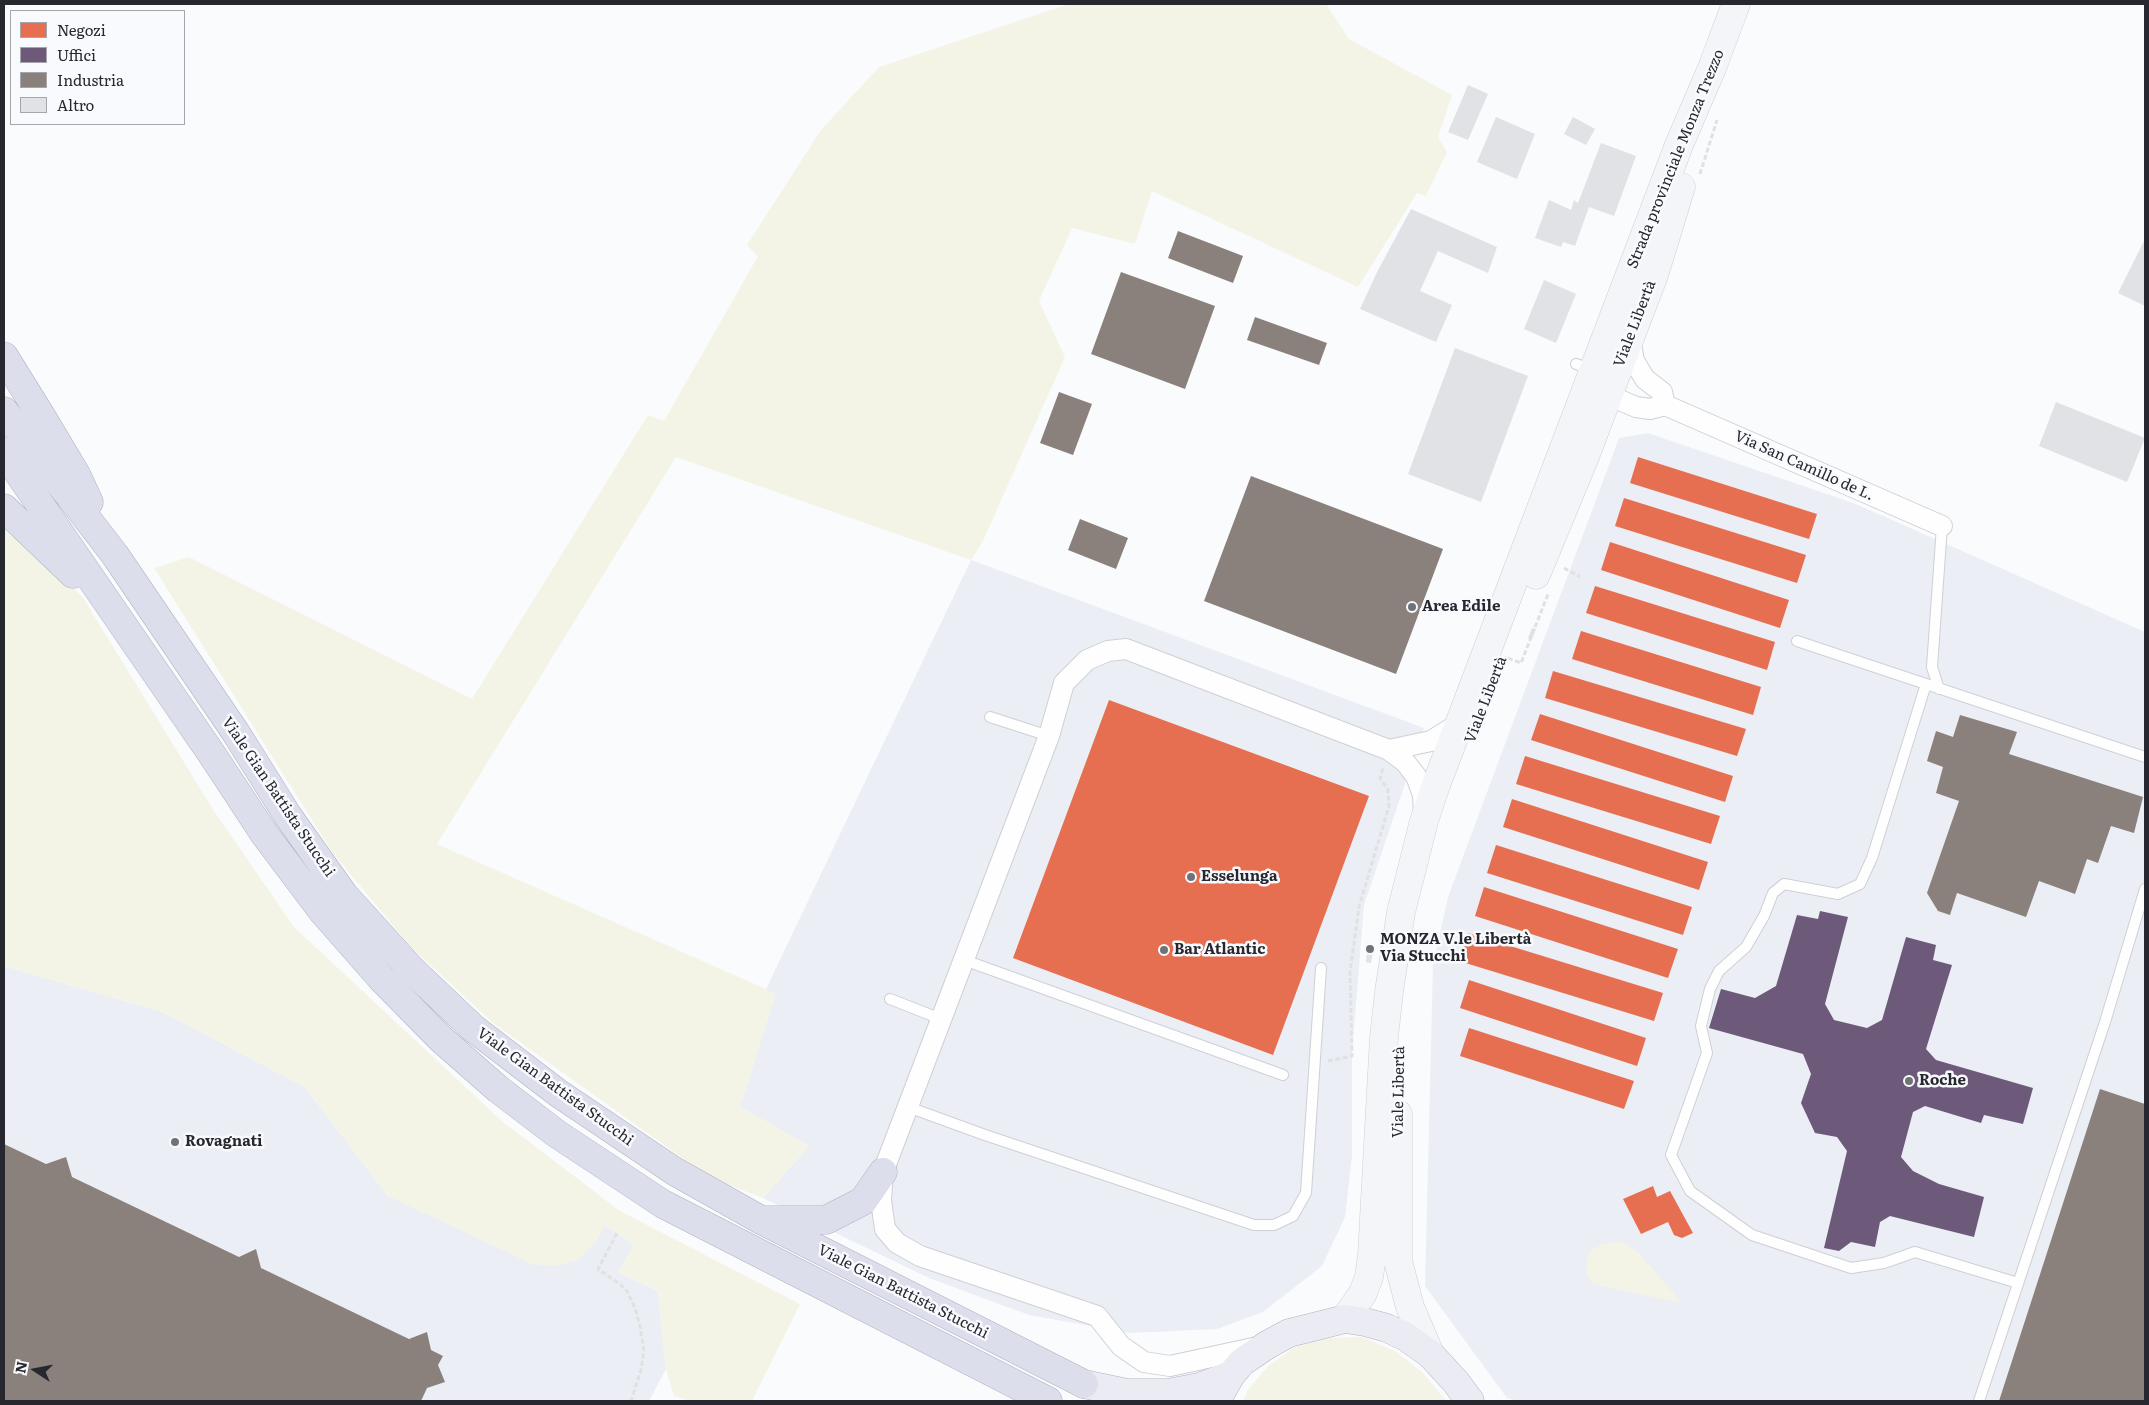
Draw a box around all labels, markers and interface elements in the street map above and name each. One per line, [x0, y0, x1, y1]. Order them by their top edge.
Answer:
legend [10, 10, 185, 125]
text: Negozi [57, 18, 106, 41]
text: Uffici [57, 43, 96, 66]
street label: Strada provinciale Monza Trezzo [1624, 47, 1728, 271]
text: Industria [57, 68, 124, 91]
text: Altro [57, 93, 94, 116]
street label: Viale Libertà [1610, 278, 1660, 370]
street label: Via San Camillo de L. [1732, 427, 1876, 505]
place label: Area Edile [1422, 598, 1500, 616]
marker: Area Edile [1406, 601, 1418, 613]
street label: Viale Libertà [1461, 654, 1511, 746]
street label: Viale Gian Battista Stucchi [218, 714, 338, 880]
place label: Esselunga [1201, 868, 1278, 886]
marker: Esselunga [1185, 871, 1197, 883]
place label: MONZA V.le Libertà Via Stucchi [1380, 931, 1531, 966]
place label: Bar Atlantic [1174, 941, 1265, 959]
marker: MONZA V.le Libertà Via Stucchi [1364, 943, 1376, 955]
marker: Bar Atlantic [1158, 944, 1170, 956]
street label: Viale Gian Battista Stucchi [473, 1024, 637, 1150]
street label: Viale Libertà [1389, 1046, 1409, 1138]
place label: Roche [1919, 1072, 1966, 1090]
marker: Roche [1903, 1075, 1915, 1087]
place label: Rovagnati [185, 1133, 263, 1151]
marker: Rovagnati [169, 1136, 181, 1148]
street label: Viale Gian Battista Stucchi [815, 1241, 991, 1343]
north arrow [10, 1345, 60, 1395]
text: N [9, 1359, 31, 1375]

